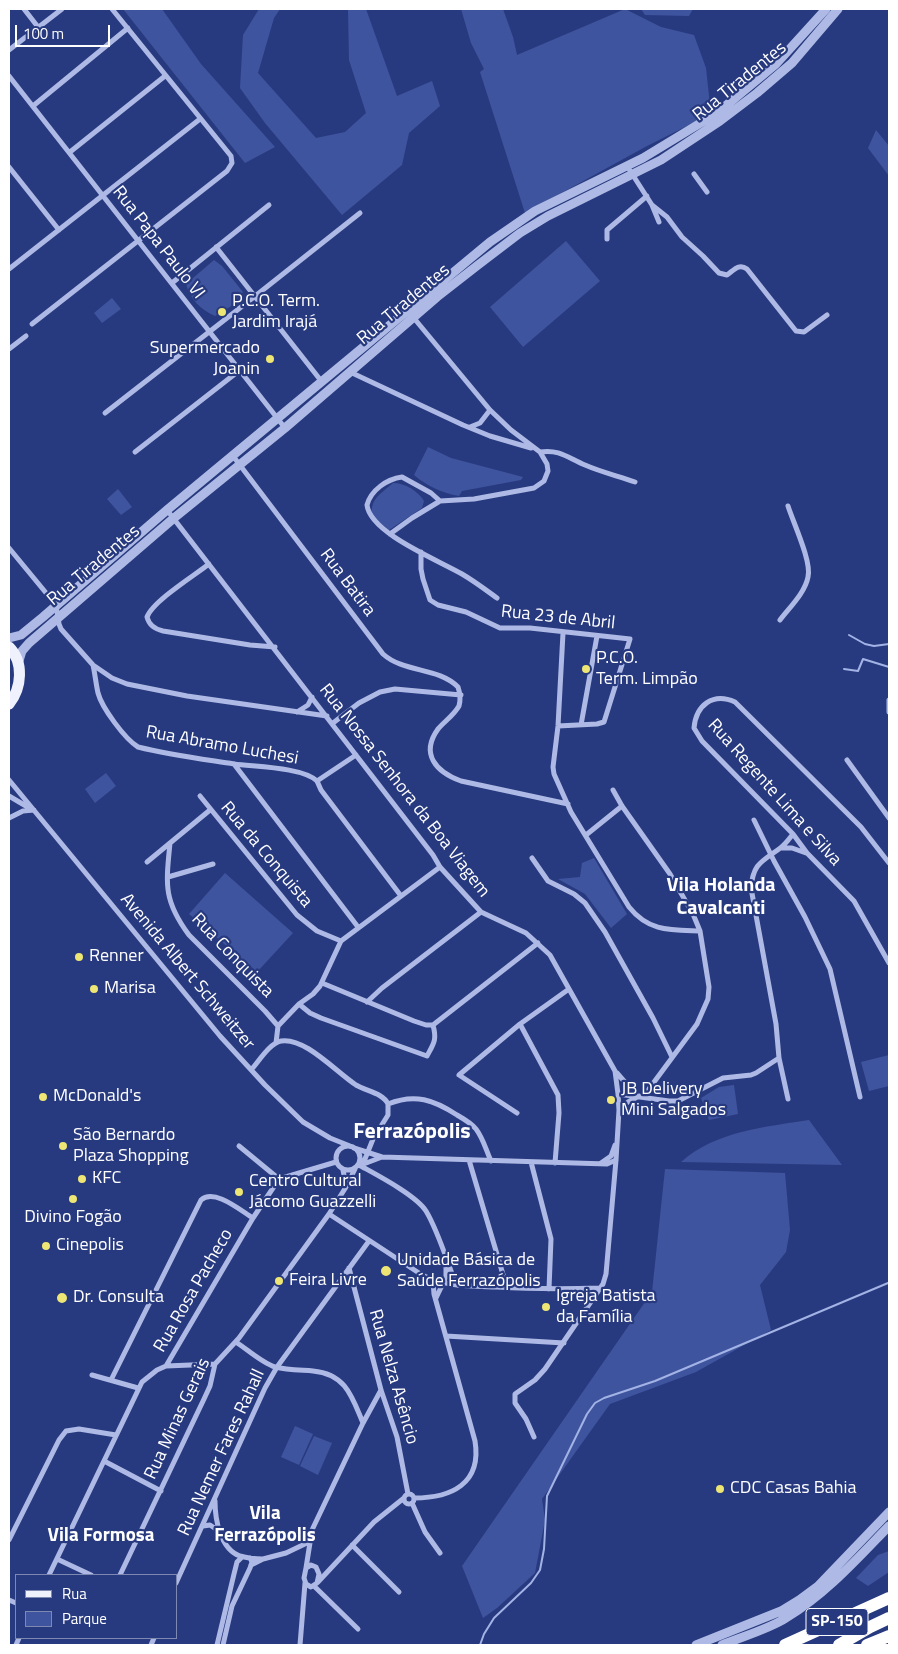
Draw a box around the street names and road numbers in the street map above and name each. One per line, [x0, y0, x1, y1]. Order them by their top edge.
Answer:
street label: Rua Tiradentes [689, 38, 791, 126]
street label: Rua Papa Paulo VI [107, 182, 209, 304]
street label: Rua Tiradentes [353, 260, 455, 350]
street label: Rua Tiradentes [43, 521, 145, 611]
street label: Rua Batira [315, 545, 379, 621]
street label: Rua 23 de Abril [500, 601, 616, 635]
street label: Rua Nossa Senhora da Boa Viagem [314, 680, 494, 902]
street label: Rua Regente Lima e Silva [702, 715, 846, 871]
street label: Rua Abramo Luchesi [144, 722, 300, 770]
street label: Rua da Conquista [215, 798, 317, 912]
street label: Avenida Albert Schweitzer [115, 889, 259, 1055]
street label: Rua Conquista [186, 909, 278, 1003]
street label: Rua Rosa Pacheco [150, 1225, 238, 1357]
street label: Rua Nelza Asêncio [363, 1307, 423, 1447]
street label: Rua Minas Gerais [140, 1355, 216, 1483]
street label: Rua Nemer Fares Rahall [174, 1366, 270, 1540]
road number: SP-150 [806, 1608, 868, 1635]

